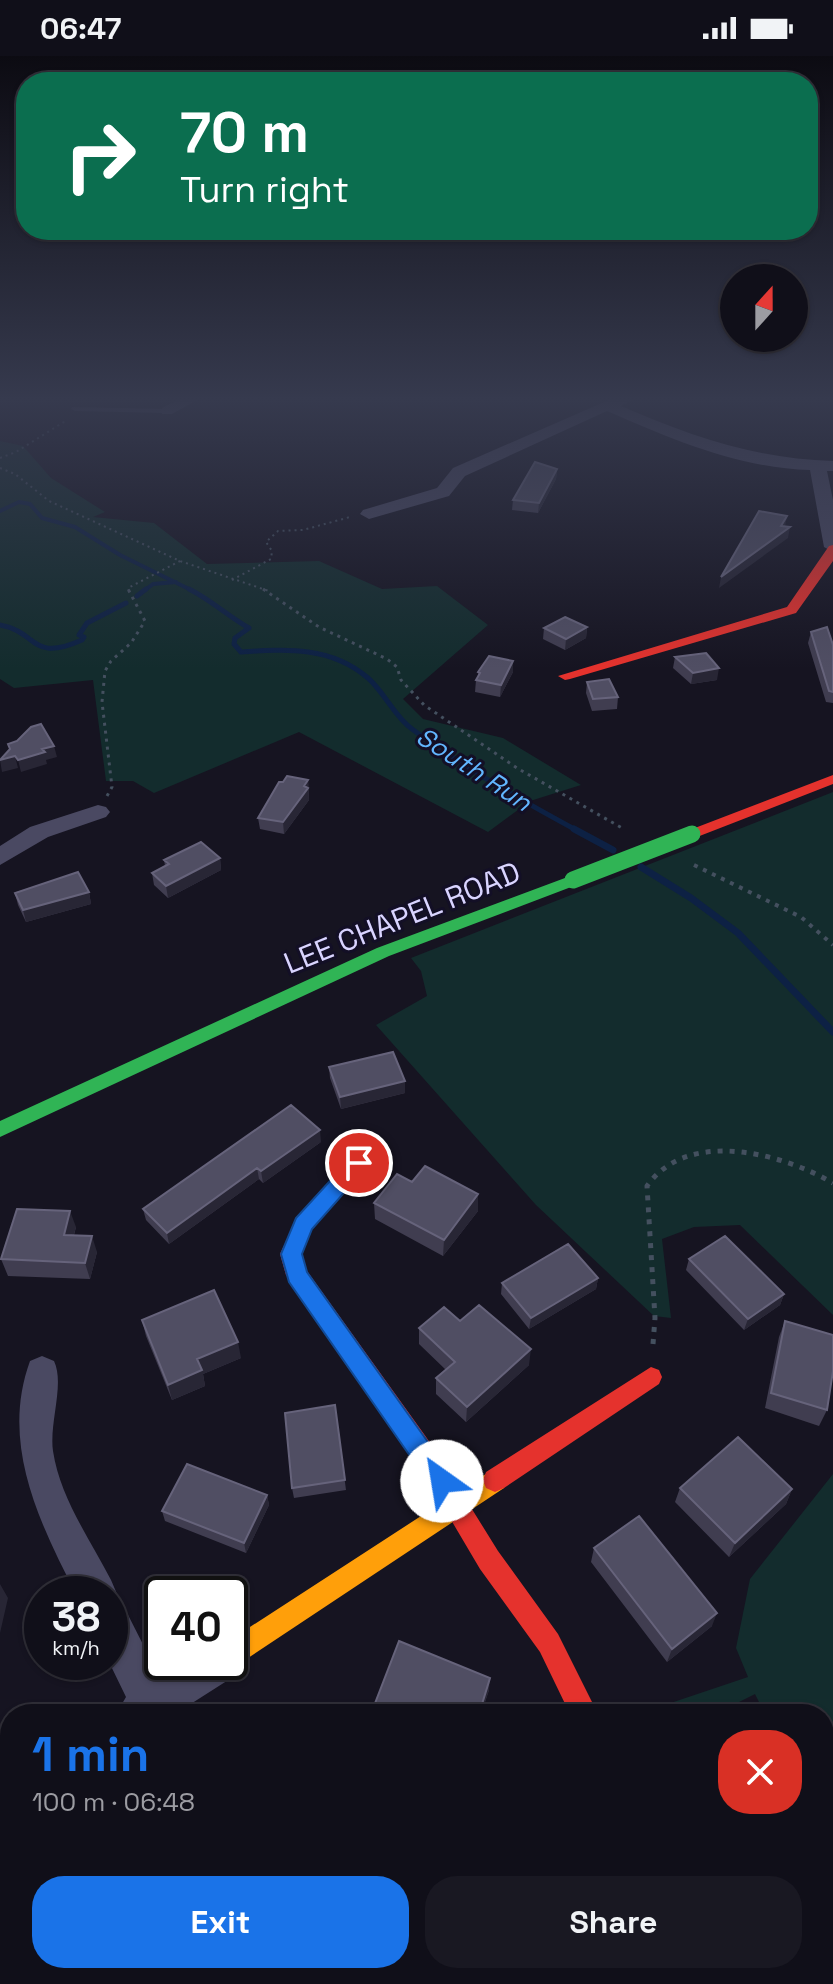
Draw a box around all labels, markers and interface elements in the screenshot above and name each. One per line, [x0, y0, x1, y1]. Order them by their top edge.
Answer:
text: 06:47 [40, 9, 121, 48]
text: 70 m [180, 97, 309, 168]
icon: right [48, 104, 152, 208]
text: Turn right [180, 167, 349, 213]
north arrow [720, 264, 808, 352]
map controls [720, 264, 808, 352]
water label: South Run [410, 719, 539, 819]
street label: LEE CHAPEL ROAD [278, 852, 526, 983]
pin [325, 1129, 393, 1197]
icon: arrive [337, 1141, 381, 1185]
position arrow [400, 1439, 484, 1523]
speed limit sign: 40 [144, 1576, 248, 1680]
text: 38 [52, 1592, 100, 1643]
text: km/h [52, 1635, 100, 1661]
text: 1 min [32, 1724, 149, 1785]
button: close [718, 1730, 802, 1814]
text: 100 m · 06:48 [32, 1785, 195, 1819]
button: Exit [32, 1876, 409, 1968]
button: Share [425, 1876, 802, 1968]

